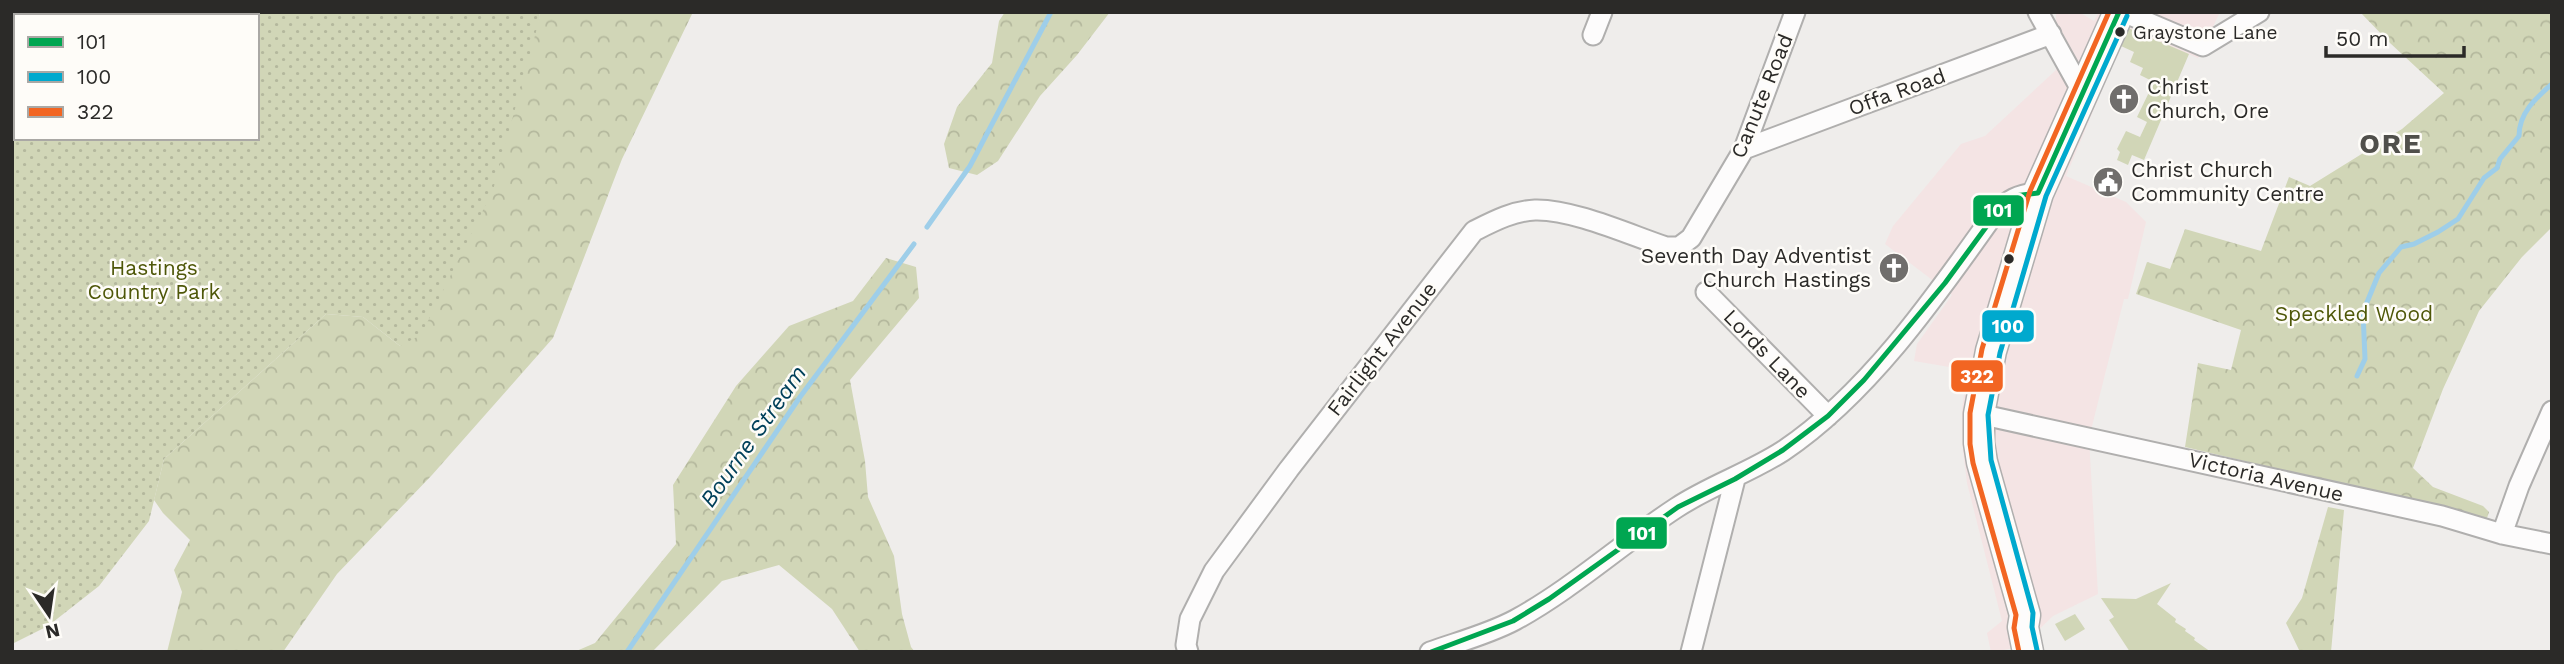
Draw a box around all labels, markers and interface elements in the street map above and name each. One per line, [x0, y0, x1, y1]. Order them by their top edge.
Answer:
legend [14, 14, 259, 140]
scale bar [2326, 14, 2464, 58]
place label: Graystone Lane [2133, 21, 2277, 44]
marker: Graystone Lane [2113, 25, 2127, 39]
text: 50 m [2336, 26, 2388, 51]
text: 101 [77, 29, 106, 54]
street label: Canute Road [1725, 30, 1798, 162]
street label: Offa Road [1845, 62, 1949, 121]
text: 100 [77, 64, 111, 89]
place label: Christ Church, Ore [2147, 74, 2269, 123]
church icon: Christ Church, Ore [2107, 82, 2141, 116]
text: 322 [77, 99, 114, 124]
district label: ORE [2359, 127, 2423, 160]
place label: Christ Church Community Centre [2131, 157, 2324, 206]
public building icon: Christ Church Community Centre [2091, 165, 2125, 199]
line badge: 101 [1972, 194, 2025, 227]
text: 101 [1984, 199, 2012, 222]
place label: Seventh Day Adventist Church Hastings [1641, 243, 1871, 292]
church icon: Seventh Day Adventist Church Hastings [1877, 251, 1911, 285]
unlabelled marker [2002, 252, 2016, 266]
park label: Hastings Country Park [88, 255, 221, 304]
street label: Fairlight Avenue [1322, 277, 1442, 421]
park label: Speckled Wood [2275, 301, 2433, 326]
street label: Lords Lane [1719, 304, 1816, 403]
line badge: 100 [1981, 309, 2035, 343]
text: 100 [1992, 315, 2024, 338]
line badge: 322 [1950, 359, 2004, 393]
water label: Bourne Stream [695, 360, 812, 512]
text: 322 [1960, 365, 1994, 388]
street label: Victoria Avenue [2186, 447, 2346, 507]
line badge: 101 [1615, 516, 1668, 550]
text: 101 [1628, 522, 1656, 545]
north arrow [14, 580, 84, 650]
text: N [43, 618, 62, 644]

